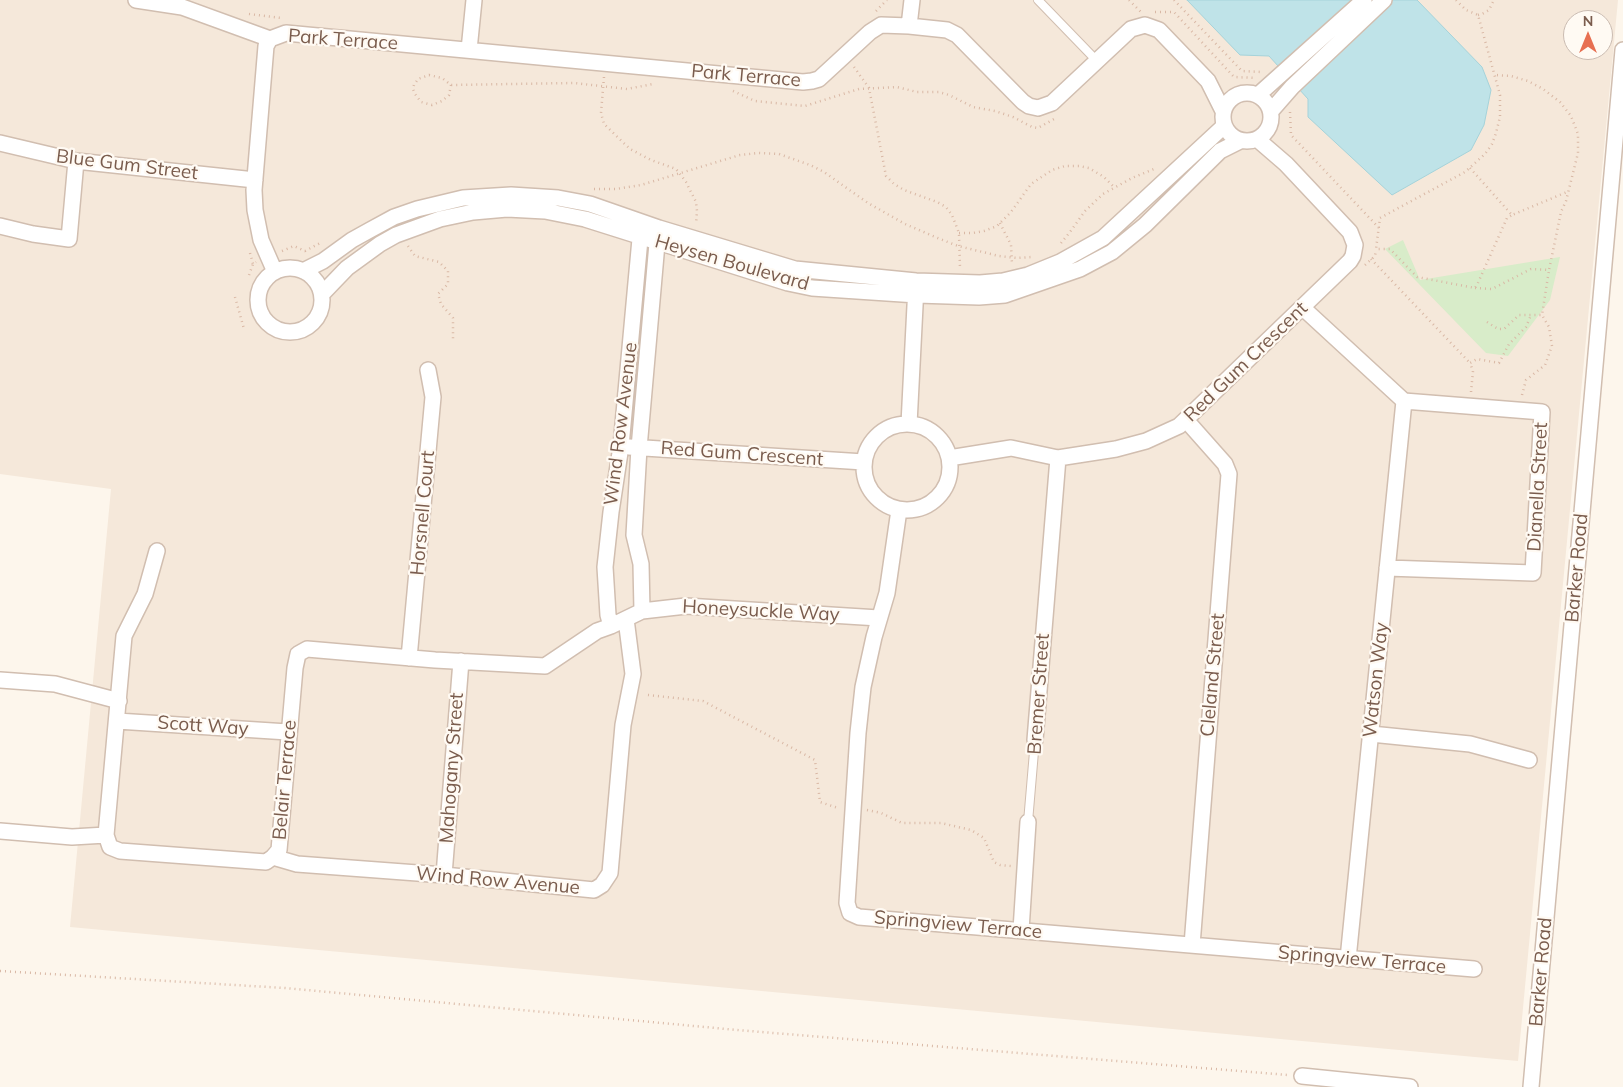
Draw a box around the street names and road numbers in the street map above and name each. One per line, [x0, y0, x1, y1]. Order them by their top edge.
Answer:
street label: Park Terrace [287, 25, 399, 55]
street label: Park Terrace [690, 60, 802, 92]
street label: Blue Gum Street [55, 145, 199, 185]
street label: Heysen Boulevard [652, 230, 812, 296]
street label: Red Gum Crescent [1179, 297, 1313, 427]
street label: Wind Row Avenue [600, 341, 642, 507]
street label: Dianella Street [1523, 422, 1553, 552]
street label: Red Gum Crescent [660, 437, 824, 471]
street label: Horsnell Court [406, 450, 440, 576]
street label: Barker Road [1561, 512, 1593, 624]
street label: Honeysuckle Way [682, 595, 840, 627]
street label: Cleland Street [1196, 612, 1230, 738]
street label: Watson Way [1359, 621, 1393, 739]
street label: Bremer Street [1023, 633, 1055, 755]
street label: Mahogany Street [435, 692, 469, 844]
street label: Scott Way [157, 711, 249, 741]
street label: Belair Terrace [268, 719, 302, 841]
street label: Wind Row Avenue [415, 862, 581, 900]
street label: Springview Terrace [873, 906, 1043, 944]
street label: Barker Road [1525, 916, 1557, 1028]
street label: Springview Terrace [1277, 941, 1447, 979]

